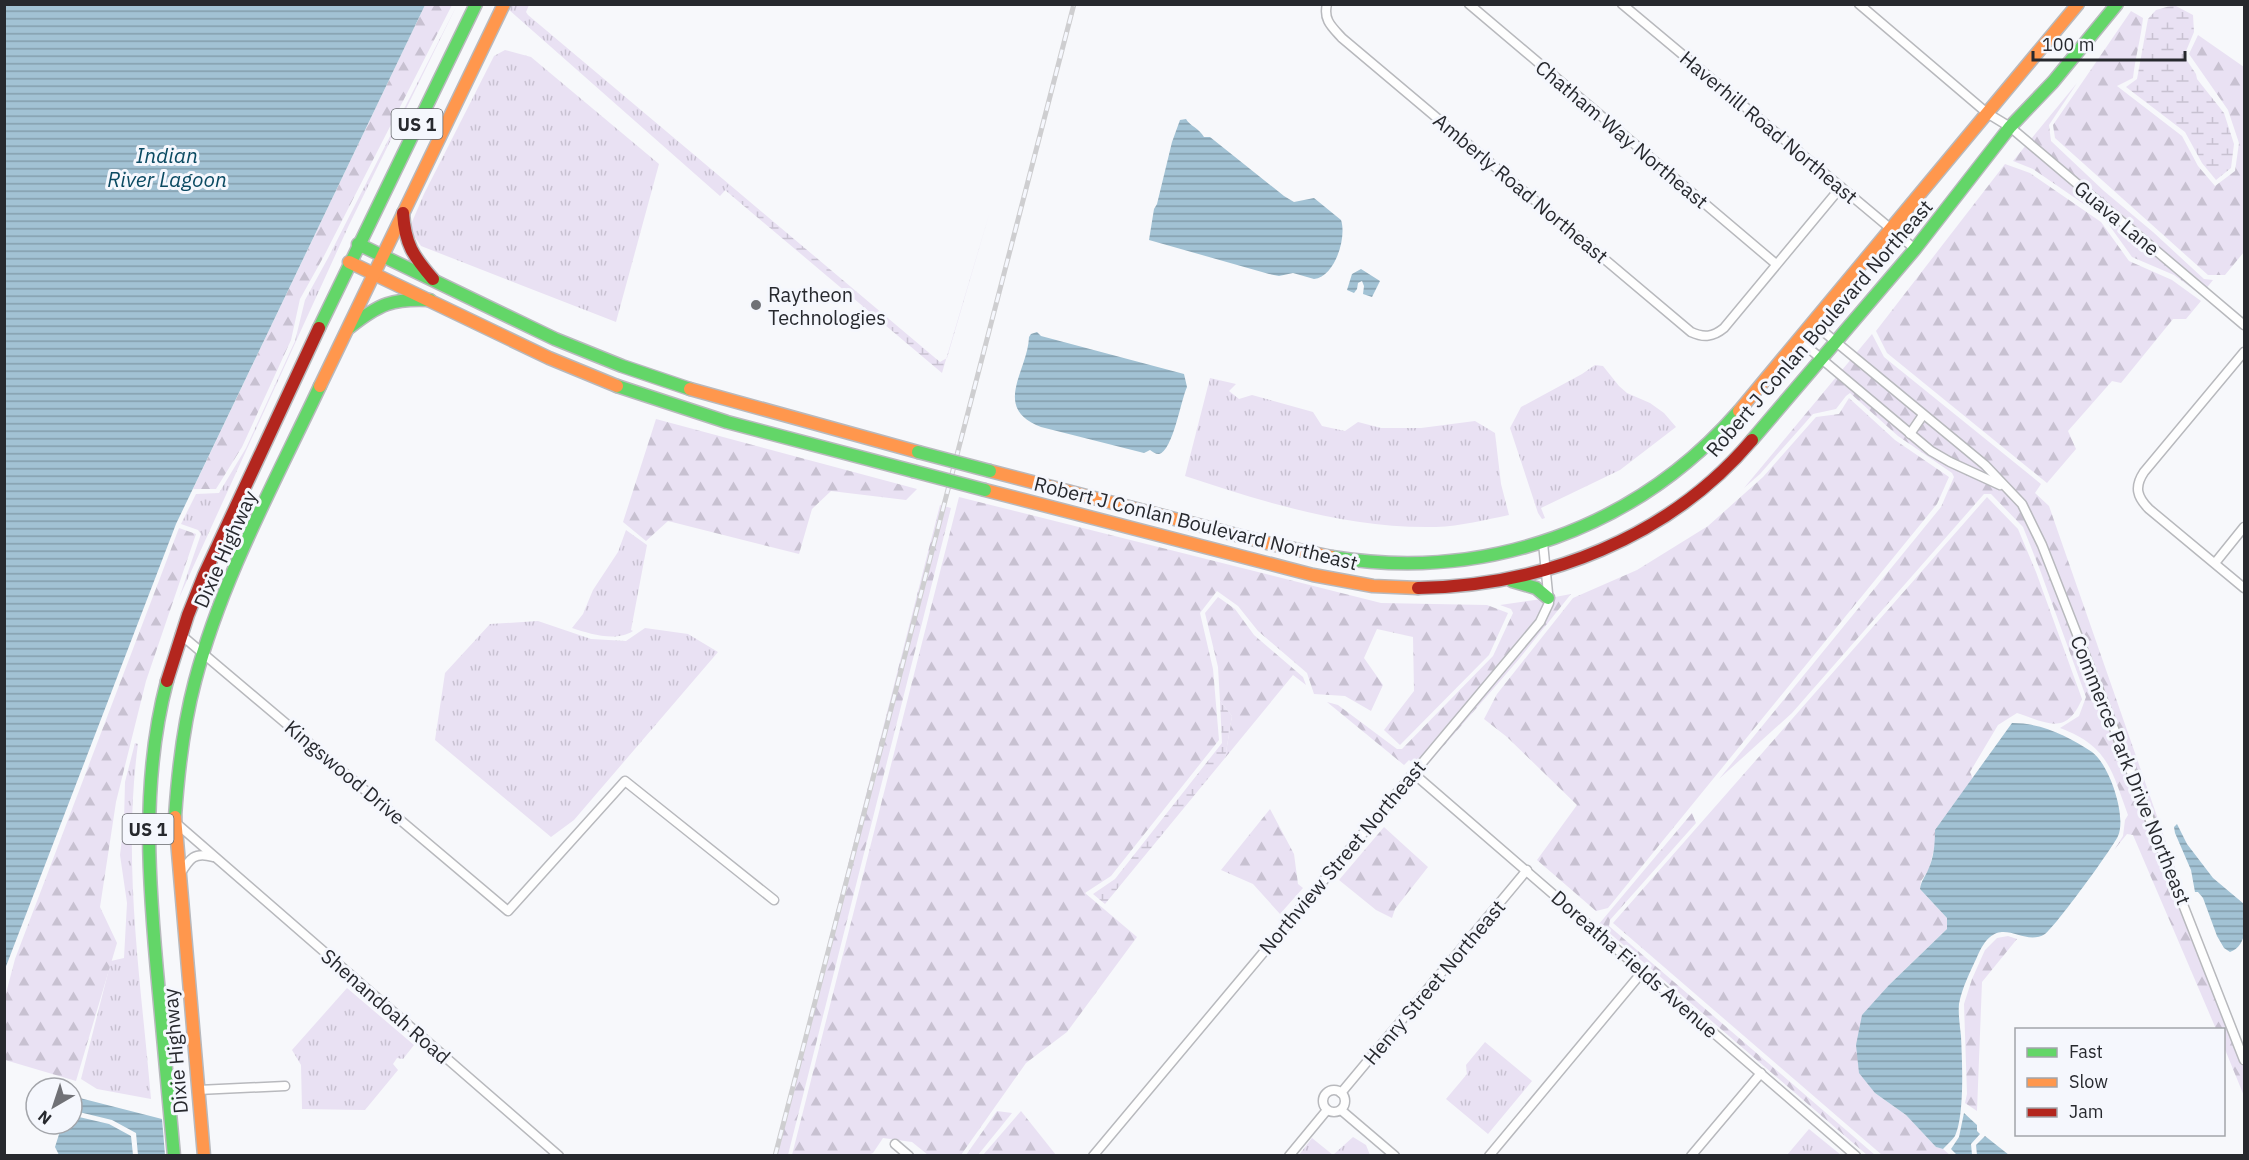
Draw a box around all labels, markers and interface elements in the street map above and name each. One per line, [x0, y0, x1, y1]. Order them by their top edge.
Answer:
scale bar [2033, 24, 2184, 62]
text: 100 m [2042, 33, 2094, 56]
street label: Haverhill Road Northeast [1674, 44, 1864, 210]
street label: Chatham Way Northeast [1530, 54, 1714, 214]
street label: Amberly Road Northeast [1428, 107, 1614, 269]
road number: US 1 [392, 109, 442, 139]
water label: Indian River Lagoon [107, 141, 227, 193]
street label: Guava Lane [2069, 174, 2165, 262]
street label: Robert J Conlan Boulevard Northeast [1700, 194, 1938, 462]
place label: Raytheon Technologies [768, 281, 886, 331]
marker: Raytheon Technologies [749, 298, 763, 312]
street label: Robert J Conlan Boulevard Northeast [1031, 470, 1361, 576]
street label: Dixie Highway [187, 486, 263, 612]
street label: Commerce Park Drive Northeast [2065, 631, 2197, 909]
street label: Kingswood Drive [279, 714, 411, 830]
street label: Northview Street Northeast [1253, 754, 1431, 960]
road number: US 1 [122, 814, 174, 844]
street label: Doreatha Fields Avenue [1546, 884, 1724, 1044]
street label: Henry Street Northeast [1357, 894, 1511, 1070]
street label: Shenandoah Road [316, 942, 456, 1070]
street label: Dixie Highway [156, 987, 194, 1115]
legend [2015, 1028, 2225, 1136]
text: Fast [2069, 1040, 2103, 1063]
text: Slow [2069, 1070, 2108, 1093]
north arrow [24, 1076, 84, 1136]
text: Jam [2069, 1100, 2104, 1123]
text: N [34, 1106, 55, 1129]

